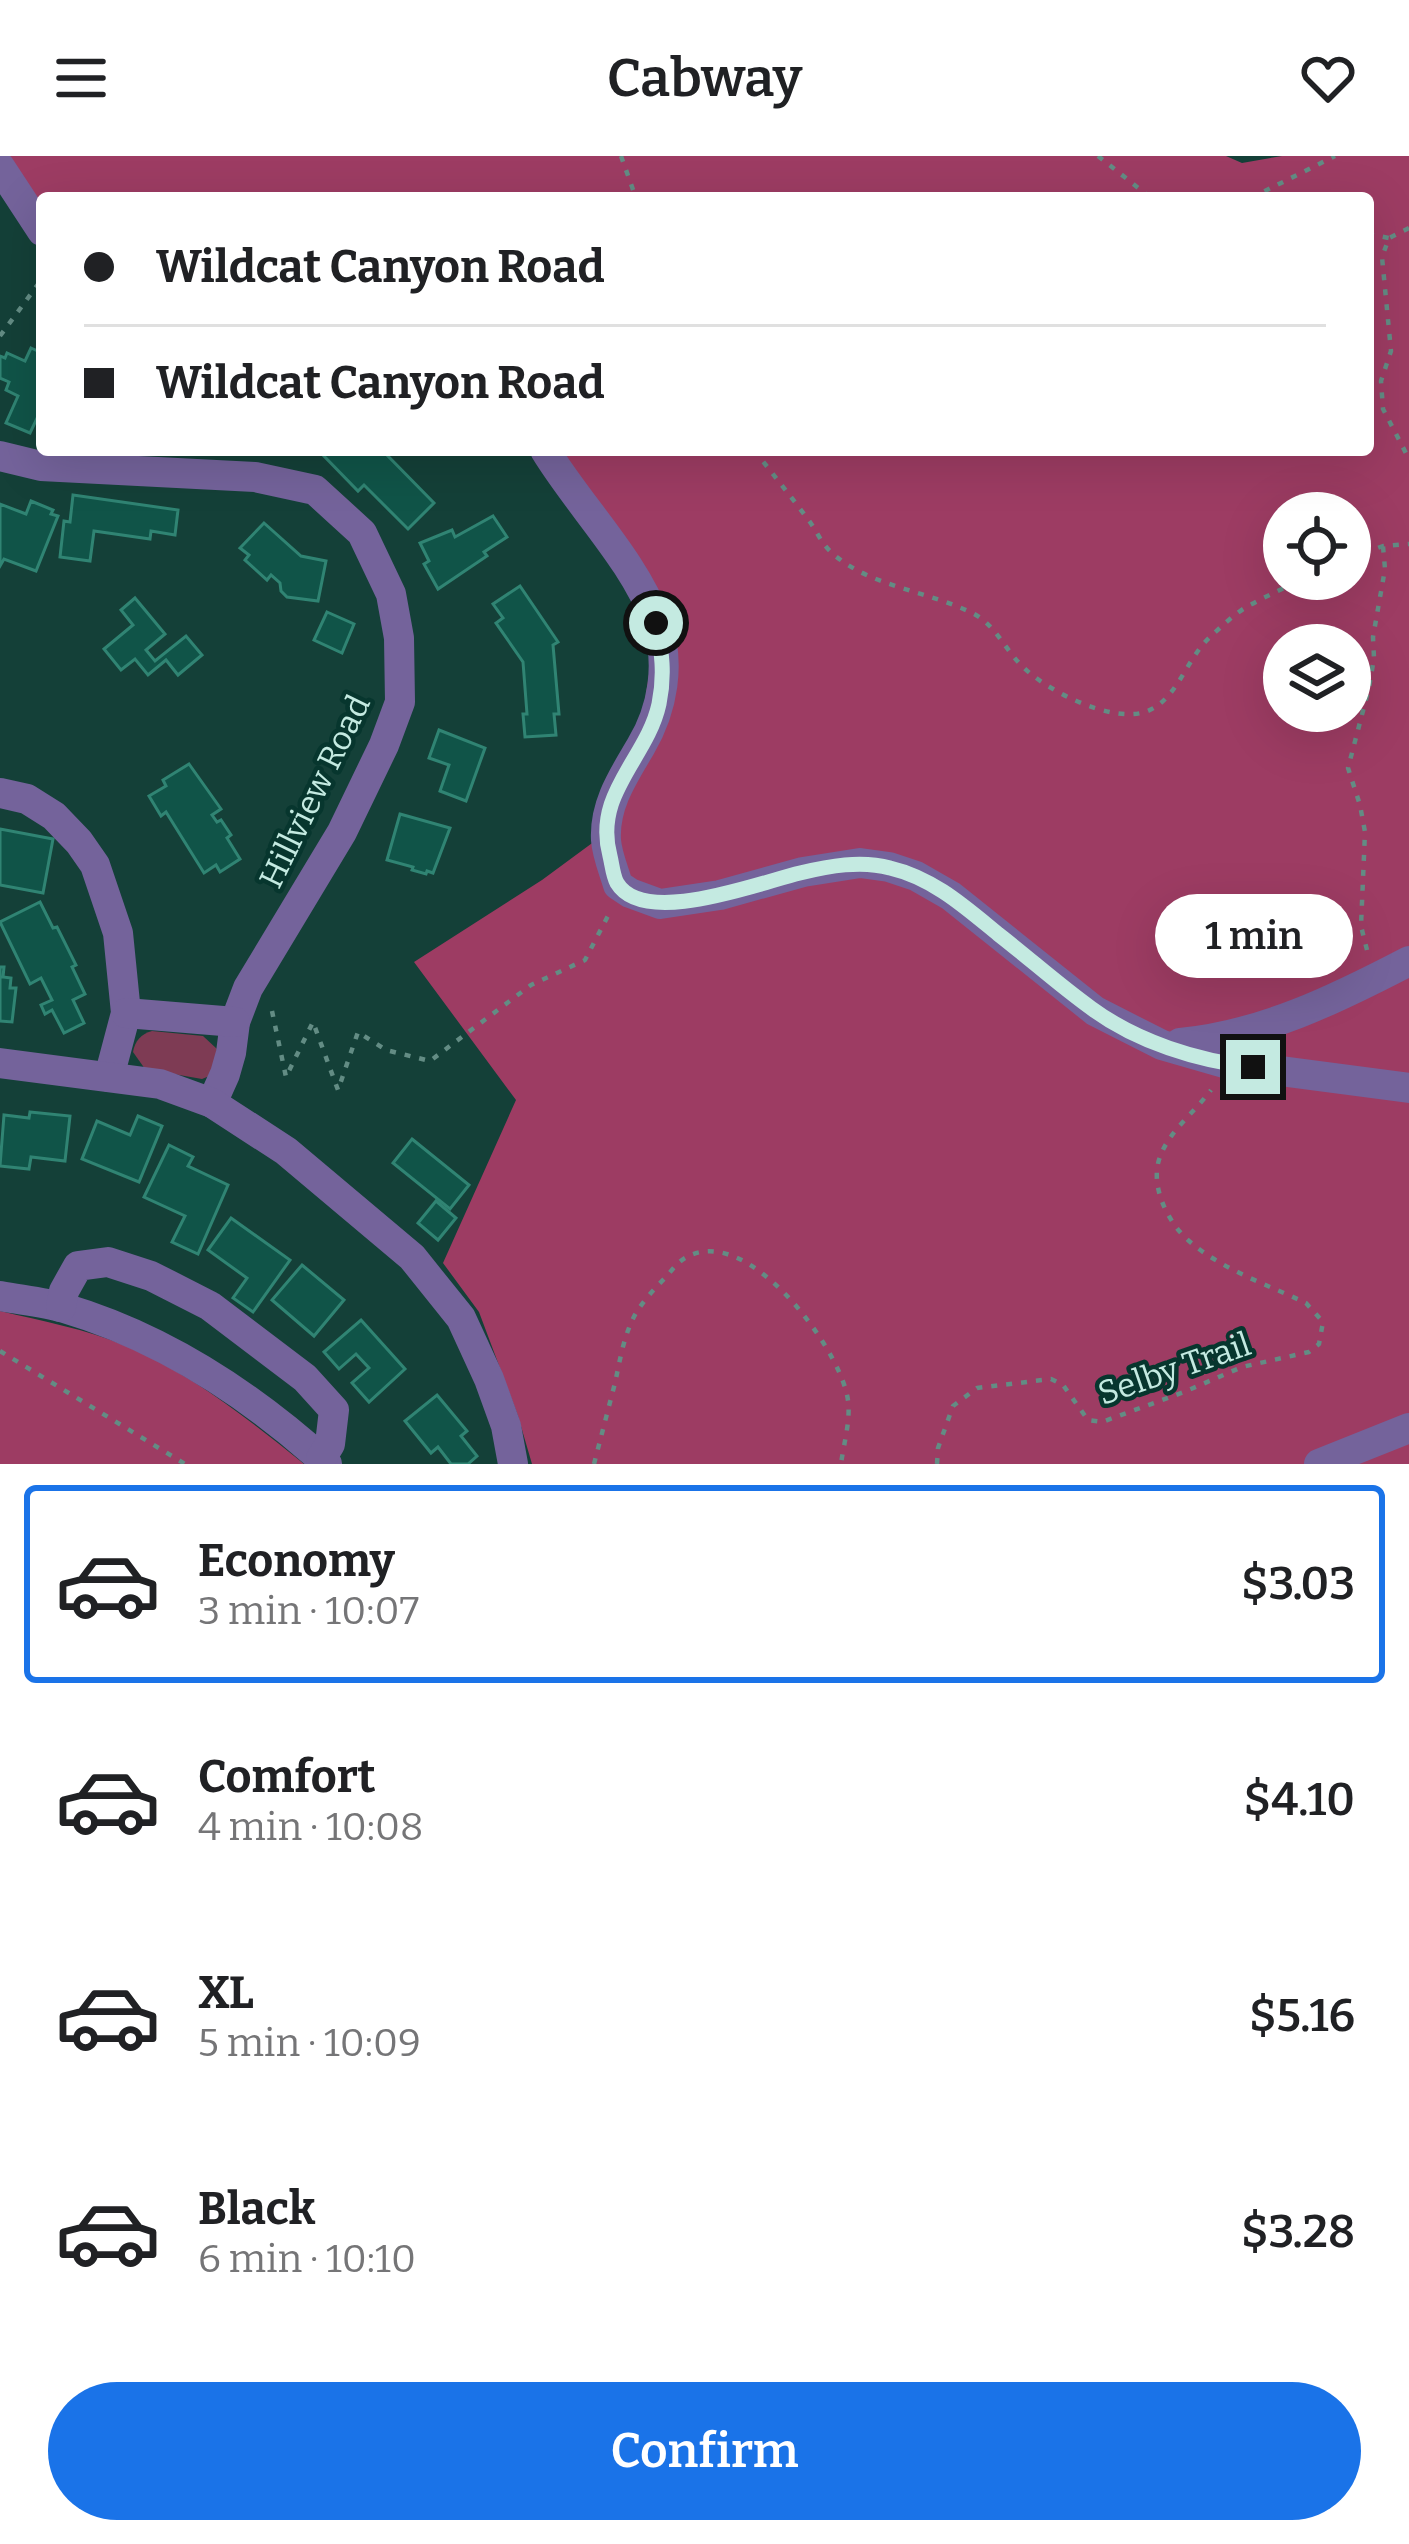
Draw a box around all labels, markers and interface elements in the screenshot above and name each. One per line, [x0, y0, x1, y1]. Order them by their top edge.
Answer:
icon: menu [48, 45, 114, 111]
icon: heart [1295, 45, 1361, 111]
text: Cabway [607, 46, 802, 110]
text: Wildcat Canyon Road [156, 240, 605, 294]
text: Wildcat Canyon Road [156, 356, 605, 410]
map controls [1263, 492, 1371, 732]
button: locate [1263, 492, 1371, 600]
route start [629, 596, 683, 650]
button: layers [1263, 624, 1371, 732]
street label: Hillview Road [251, 689, 379, 894]
callout: 1 min [1154, 893, 1352, 977]
text: 1 min [1205, 913, 1303, 959]
route end [1226, 1040, 1280, 1094]
street label: Selby Trail [1093, 1324, 1256, 1414]
icon: car [54, 1530, 162, 1638]
text: Economy [198, 1534, 395, 1588]
text: $3.03 [1241, 1557, 1355, 1611]
text: 3 min · 10:07 [198, 1588, 419, 1634]
icon: car [54, 1746, 162, 1854]
text: Comfort [198, 1750, 376, 1804]
text: $4.10 [1244, 1773, 1355, 1827]
text: 4 min · 10:08 [198, 1804, 423, 1850]
icon: car [54, 1962, 162, 2070]
text: XL [198, 1966, 254, 2020]
text: $5.16 [1249, 1989, 1355, 2043]
text: 5 min · 10:09 [198, 2020, 421, 2066]
icon: car [54, 2178, 162, 2286]
text: Black [198, 2182, 315, 2236]
text: $3.28 [1241, 2205, 1355, 2259]
text: 6 min · 10:10 [198, 2236, 416, 2282]
button: Confirm [48, 2382, 1361, 2520]

